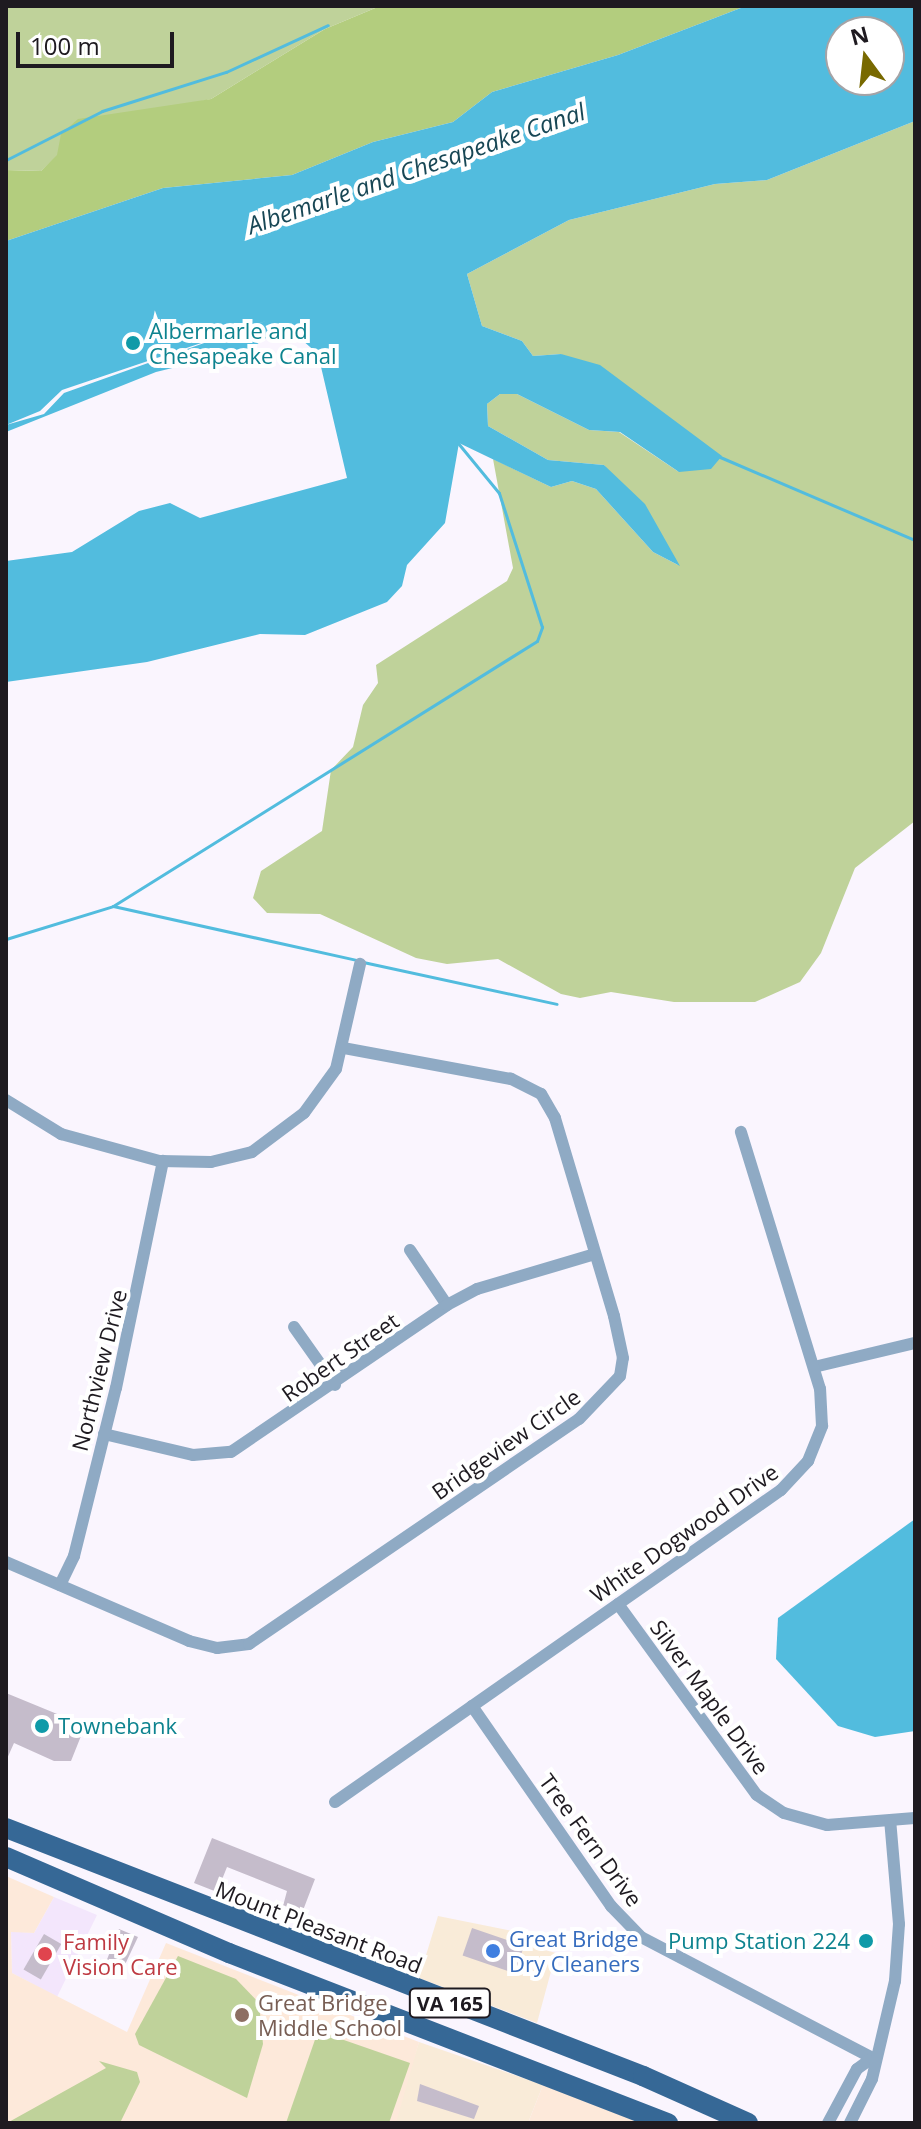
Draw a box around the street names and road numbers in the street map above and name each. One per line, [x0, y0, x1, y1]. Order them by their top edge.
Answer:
street label: Northview Drive [66, 1286, 132, 1454]
street label: Robert Street [276, 1307, 404, 1407]
street label: Bridgeview Circle [427, 1383, 585, 1505]
street label: White Dogwood Drive [585, 1458, 783, 1608]
street label: Silver Maple Drive [645, 1615, 775, 1779]
street label: Tree Fern Drive [534, 1769, 648, 1911]
street label: Mount Pleasant Road [212, 1875, 426, 1979]
road number: VA 165 [408, 1987, 492, 2019]

